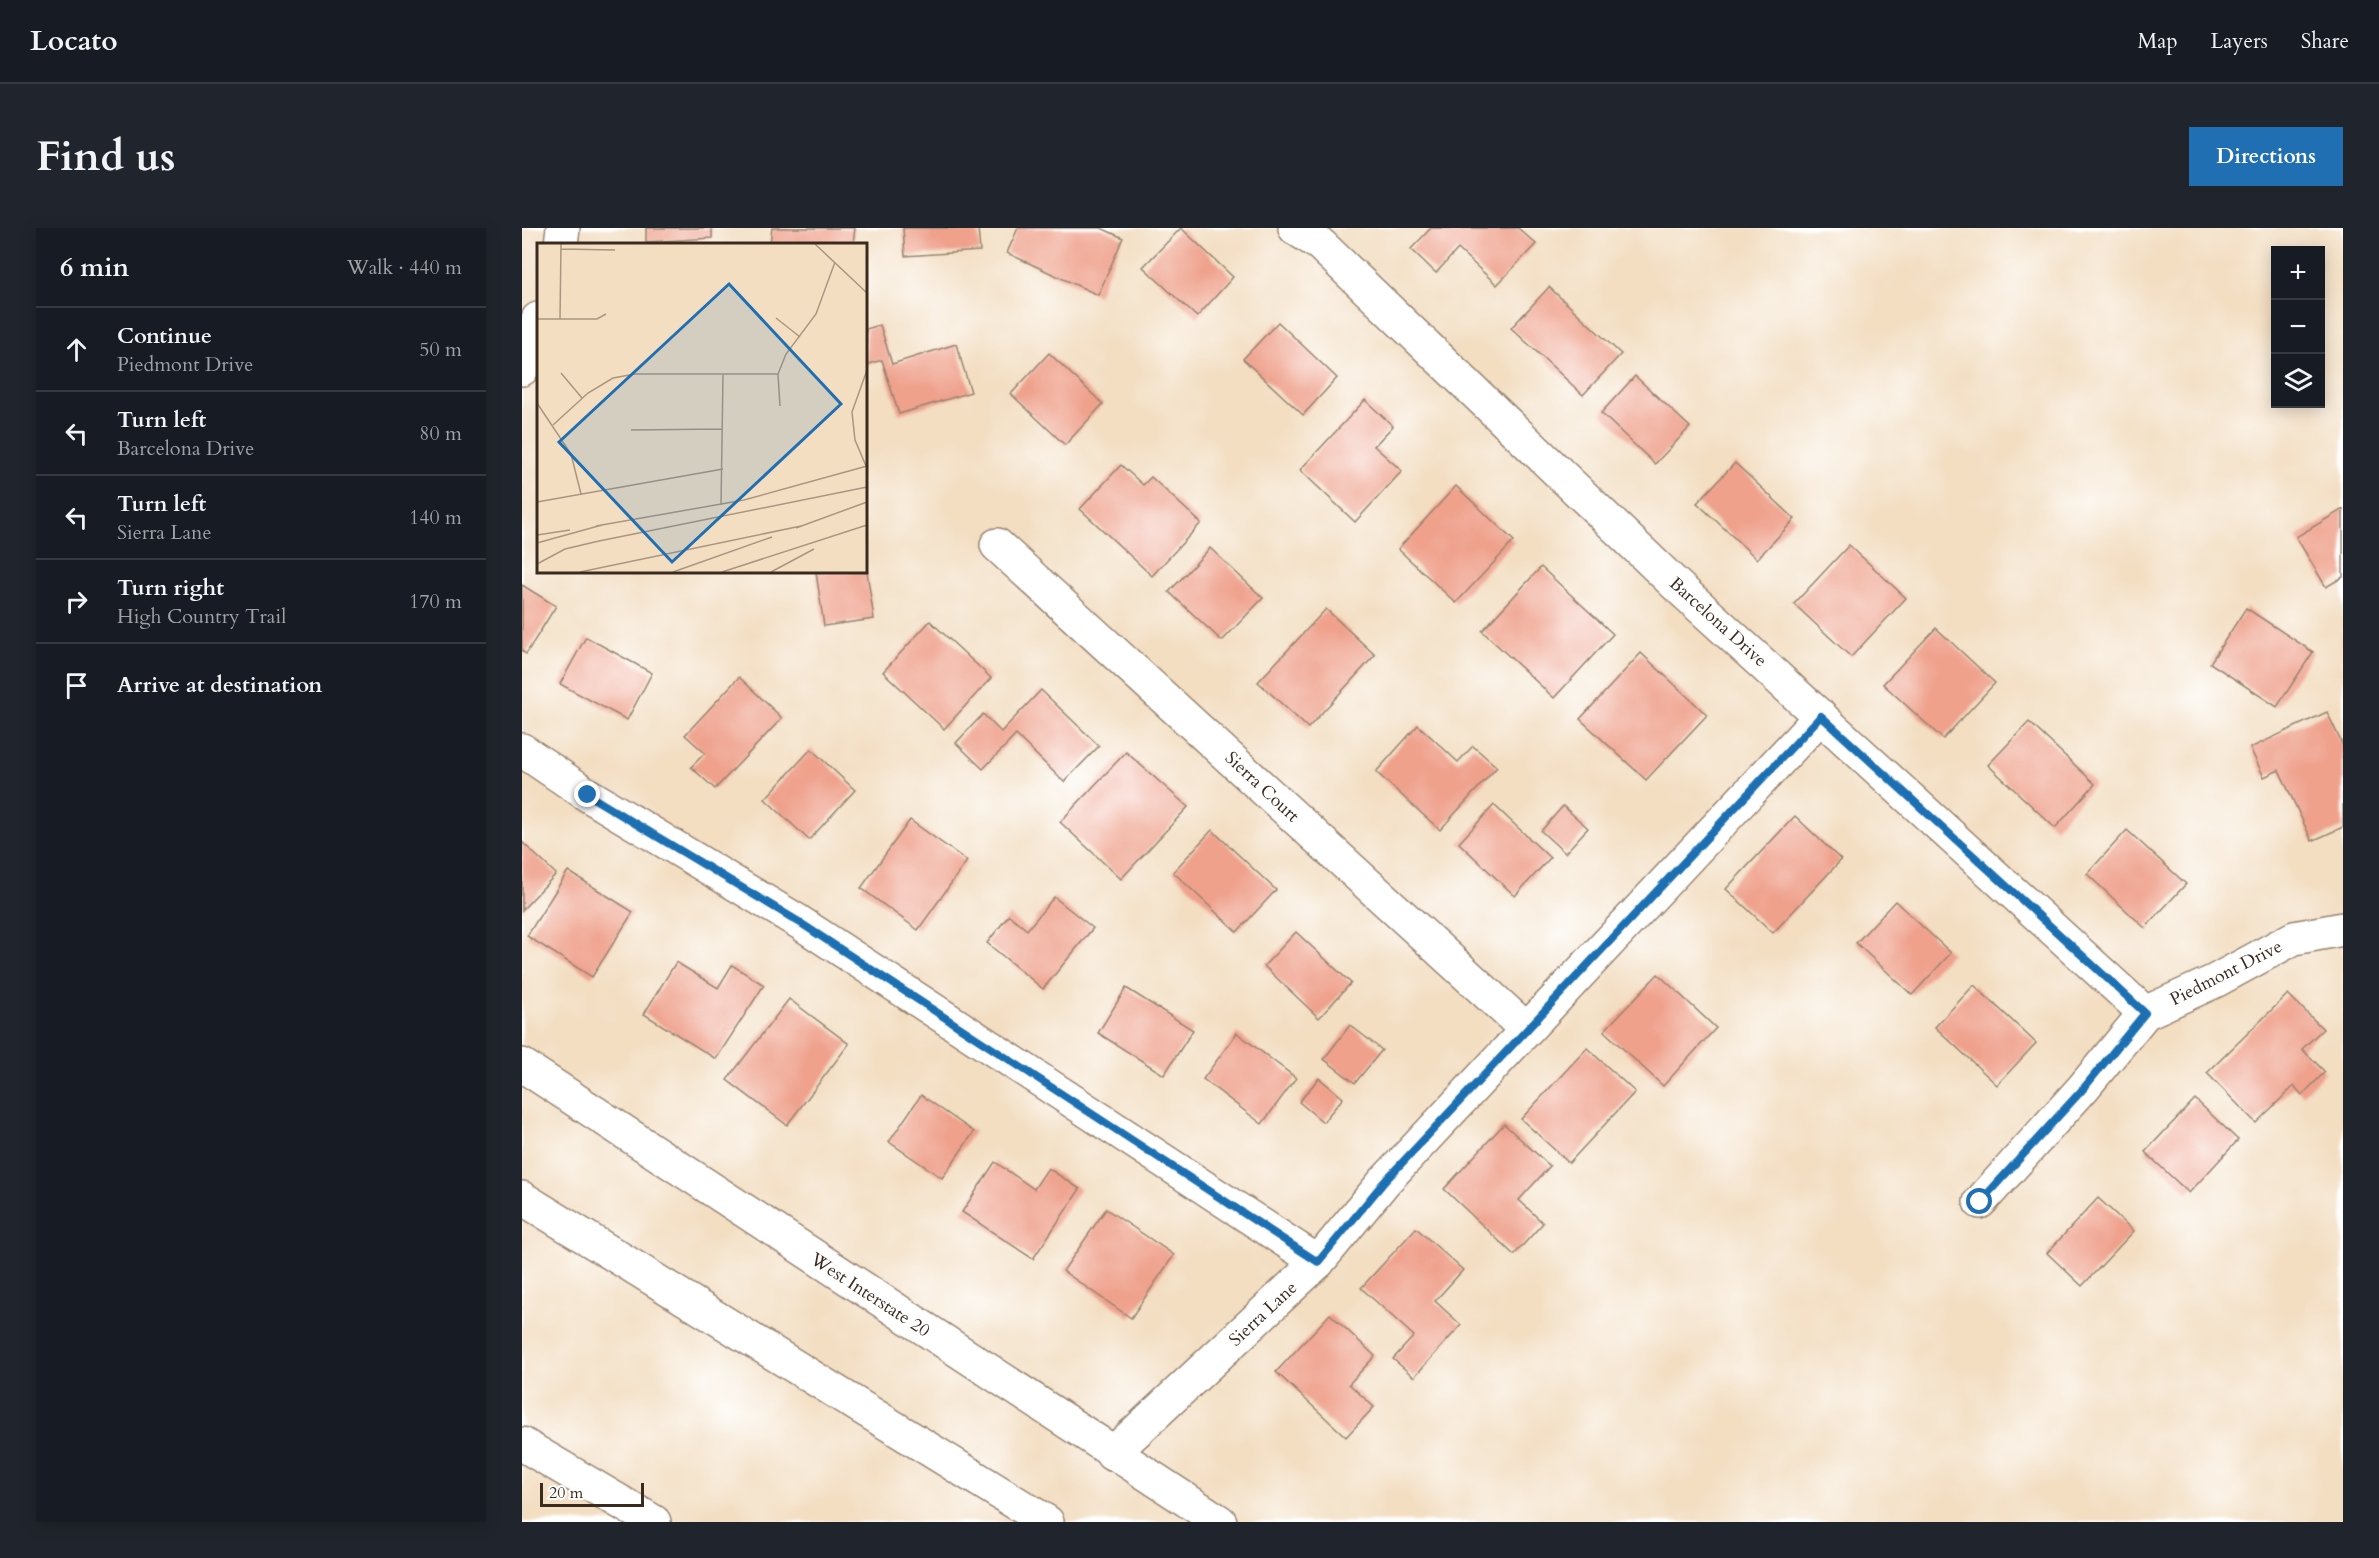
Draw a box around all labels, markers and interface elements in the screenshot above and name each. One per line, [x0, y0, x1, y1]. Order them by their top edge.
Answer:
text: Locato [30, 22, 118, 60]
text: Map [2138, 27, 2178, 56]
text: Layers [2211, 27, 2268, 56]
text: Share [2301, 27, 2349, 56]
button: Directions [2189, 127, 2343, 186]
text: Find us [36, 128, 176, 185]
inset map [537, 243, 867, 573]
map controls [2271, 246, 2325, 408]
button: + [2271, 246, 2325, 300]
text: 6 min [60, 250, 129, 285]
text: Walk · 440 m [347, 254, 462, 281]
button: − [2271, 300, 2325, 354]
text: Continue [117, 321, 212, 351]
icon: ahead [60, 333, 93, 366]
text: 50 m [419, 336, 462, 363]
text: Piedmont Drive [117, 351, 253, 378]
button: layers [2271, 354, 2325, 408]
text: Turn left [117, 405, 206, 435]
icon: left [60, 417, 93, 450]
text: 80 m [419, 420, 462, 447]
text: Barcelona Drive [117, 435, 254, 462]
text: Turn left [117, 489, 206, 519]
icon: left [60, 501, 93, 534]
text: 140 m [409, 504, 462, 531]
text: Sierra Lane [117, 519, 212, 546]
street label: Barcelona Drive [1664, 571, 1772, 673]
text: Turn right [117, 573, 224, 603]
icon: right [60, 585, 93, 618]
text: 170 m [409, 588, 462, 615]
text: High Country Trail [117, 603, 286, 630]
icon: arrive [60, 669, 93, 702]
text: Arrive at destination [117, 670, 322, 700]
street label: Sierra Court [1219, 746, 1305, 828]
route end [574, 781, 600, 807]
street label: Piedmont Drive [2166, 934, 2286, 1012]
route start [1966, 1188, 1992, 1214]
street label: West Interstate 20 [804, 1246, 935, 1343]
street label: Sierra Lane [1223, 1276, 1303, 1352]
scale bar [540, 1480, 644, 1508]
text: 20 m [549, 1482, 583, 1504]

